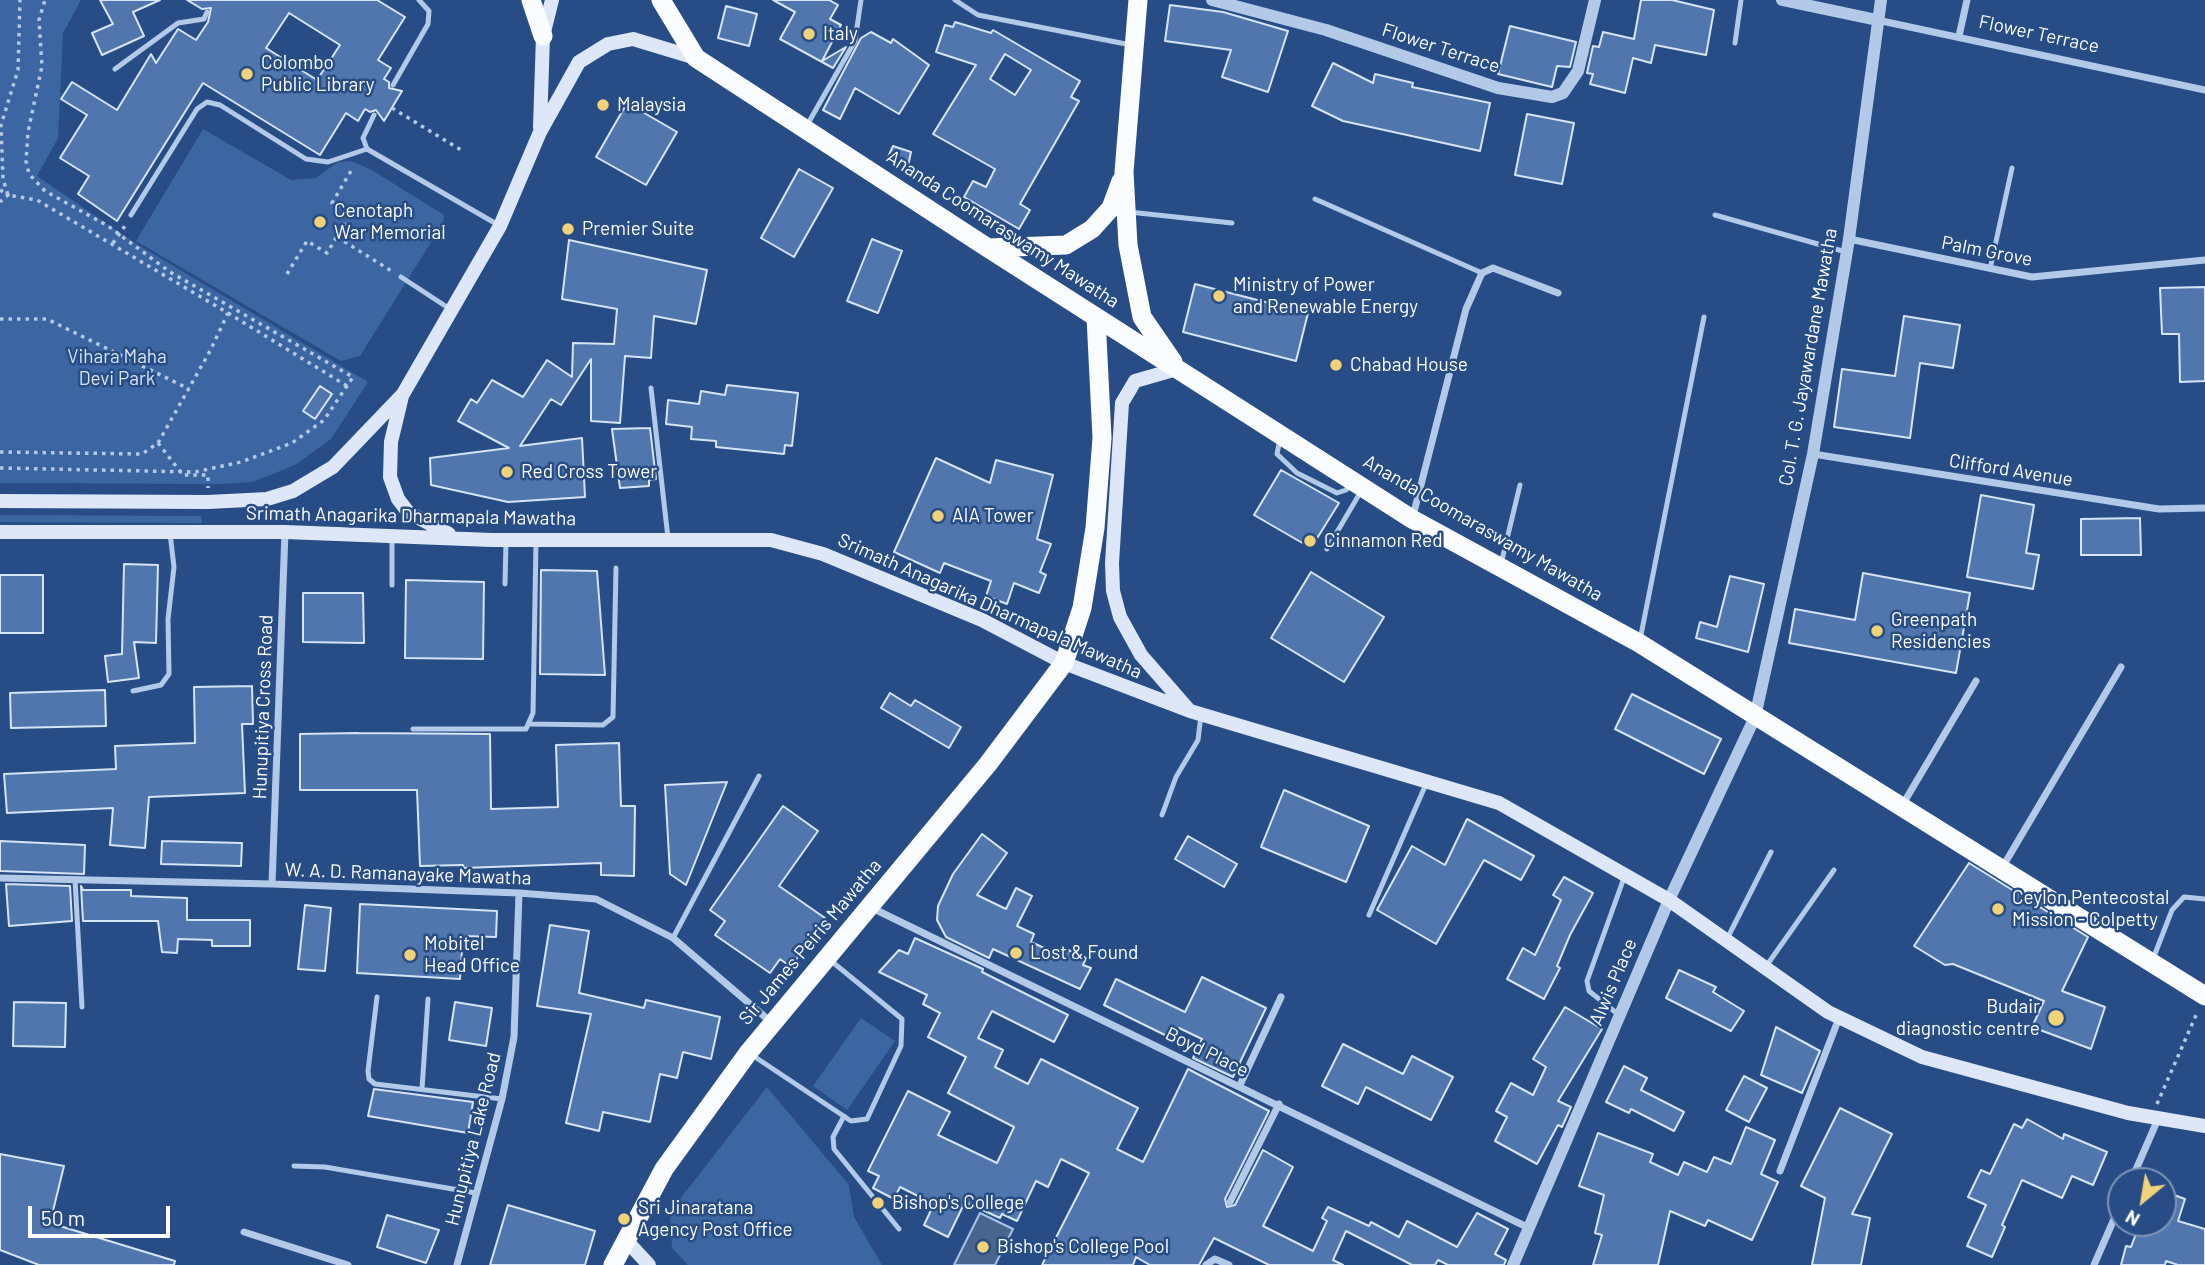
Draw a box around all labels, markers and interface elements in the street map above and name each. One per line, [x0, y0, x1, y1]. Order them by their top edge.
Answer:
street label: Flower Terrace [1977, 10, 2101, 58]
street label: Flower Terrace [1379, 18, 1503, 78]
place label: Italy [823, 23, 858, 45]
marker: Italy [801, 26, 817, 42]
place label: Colombo Public Library [261, 52, 375, 96]
marker: Colombo Public Library [239, 66, 255, 82]
place label: Malaysia [617, 94, 686, 116]
marker: Malaysia [595, 97, 611, 113]
street label: Ananda Coomaraswamy Mawatha [882, 145, 1124, 313]
place label: Cenotaph War Memorial [334, 200, 446, 244]
marker: Cenotaph War Memorial [312, 214, 328, 230]
place label: Premier Suite [582, 218, 694, 240]
marker: Premier Suite [560, 221, 576, 237]
street label: Col. T. G. Jayawardane Mawatha [1774, 226, 1842, 488]
street label: Palm Grove [1940, 231, 2034, 271]
place label: Ministry of Power and Renewable Energy [1233, 274, 1418, 318]
marker: Ministry of Power and Renewable Energy [1211, 288, 1227, 304]
park label: Vihara Maha Devi Park [67, 346, 167, 390]
place label: Chabad House [1350, 354, 1468, 376]
marker: Chabad House [1328, 357, 1344, 373]
street label: Clifford Avenue [1947, 449, 2075, 491]
street label: Ananda Coomaraswamy Mawatha [1359, 450, 1607, 606]
place label: Red Cross Tower [521, 461, 657, 483]
marker: Red Cross Tower [499, 464, 515, 480]
street label: Srimath Anagarika Dharmapala Mawatha [246, 502, 576, 530]
place label: AIA Tower [952, 505, 1034, 527]
marker: AIA Tower [930, 508, 946, 524]
street label: Srimath Anagarika Dharmapala Mawatha [834, 528, 1146, 684]
place label: Cinnamon Red [1324, 530, 1443, 552]
marker: Cinnamon Red [1302, 533, 1318, 549]
place label: Greenpath Residencies [1891, 609, 1991, 653]
street label: Hunupitiya Cross Road [248, 614, 278, 800]
marker: Greenpath Residencies [1869, 623, 1885, 639]
street label: Sir James Peiris Mawatha [734, 854, 886, 1030]
street label: W. A. D. Ramanayake Mawatha [284, 858, 532, 890]
place label: Ceylon Pentecostal Mission - Colpetty [2012, 887, 2169, 931]
marker: Ceylon Pentecostal Mission - Colpetty [1990, 901, 2006, 917]
place label: Mobitel Head Office [424, 933, 520, 977]
street label: Alwis Place [1584, 935, 1642, 1029]
place label: Lost & Found [1030, 942, 1138, 964]
marker: Lost & Found [1008, 945, 1024, 961]
marker: Mobitel Head Office [402, 947, 418, 963]
place label: Budair diagnostic centre [1896, 996, 2040, 1040]
marker: Budair diagnostic centre [2046, 1008, 2066, 1028]
street label: Boyd Place [1162, 1022, 1252, 1082]
street label: Hunupitiya Lake Road [440, 1050, 506, 1228]
north arrow [2107, 1167, 2177, 1237]
scale bar [32, 1192, 173, 1236]
place label: Bishop's College [892, 1192, 1024, 1214]
marker: Bishop's College [870, 1195, 886, 1211]
place label: Sri Jinaratana Agency Post Office [638, 1197, 793, 1241]
text: 50 m [41, 1205, 85, 1230]
text: N [2121, 1206, 2143, 1232]
marker: Sri Jinaratana Agency Post Office [616, 1211, 632, 1227]
place label: Bishop's College Pool [997, 1236, 1169, 1258]
marker: Bishop's College Pool [975, 1239, 991, 1255]

